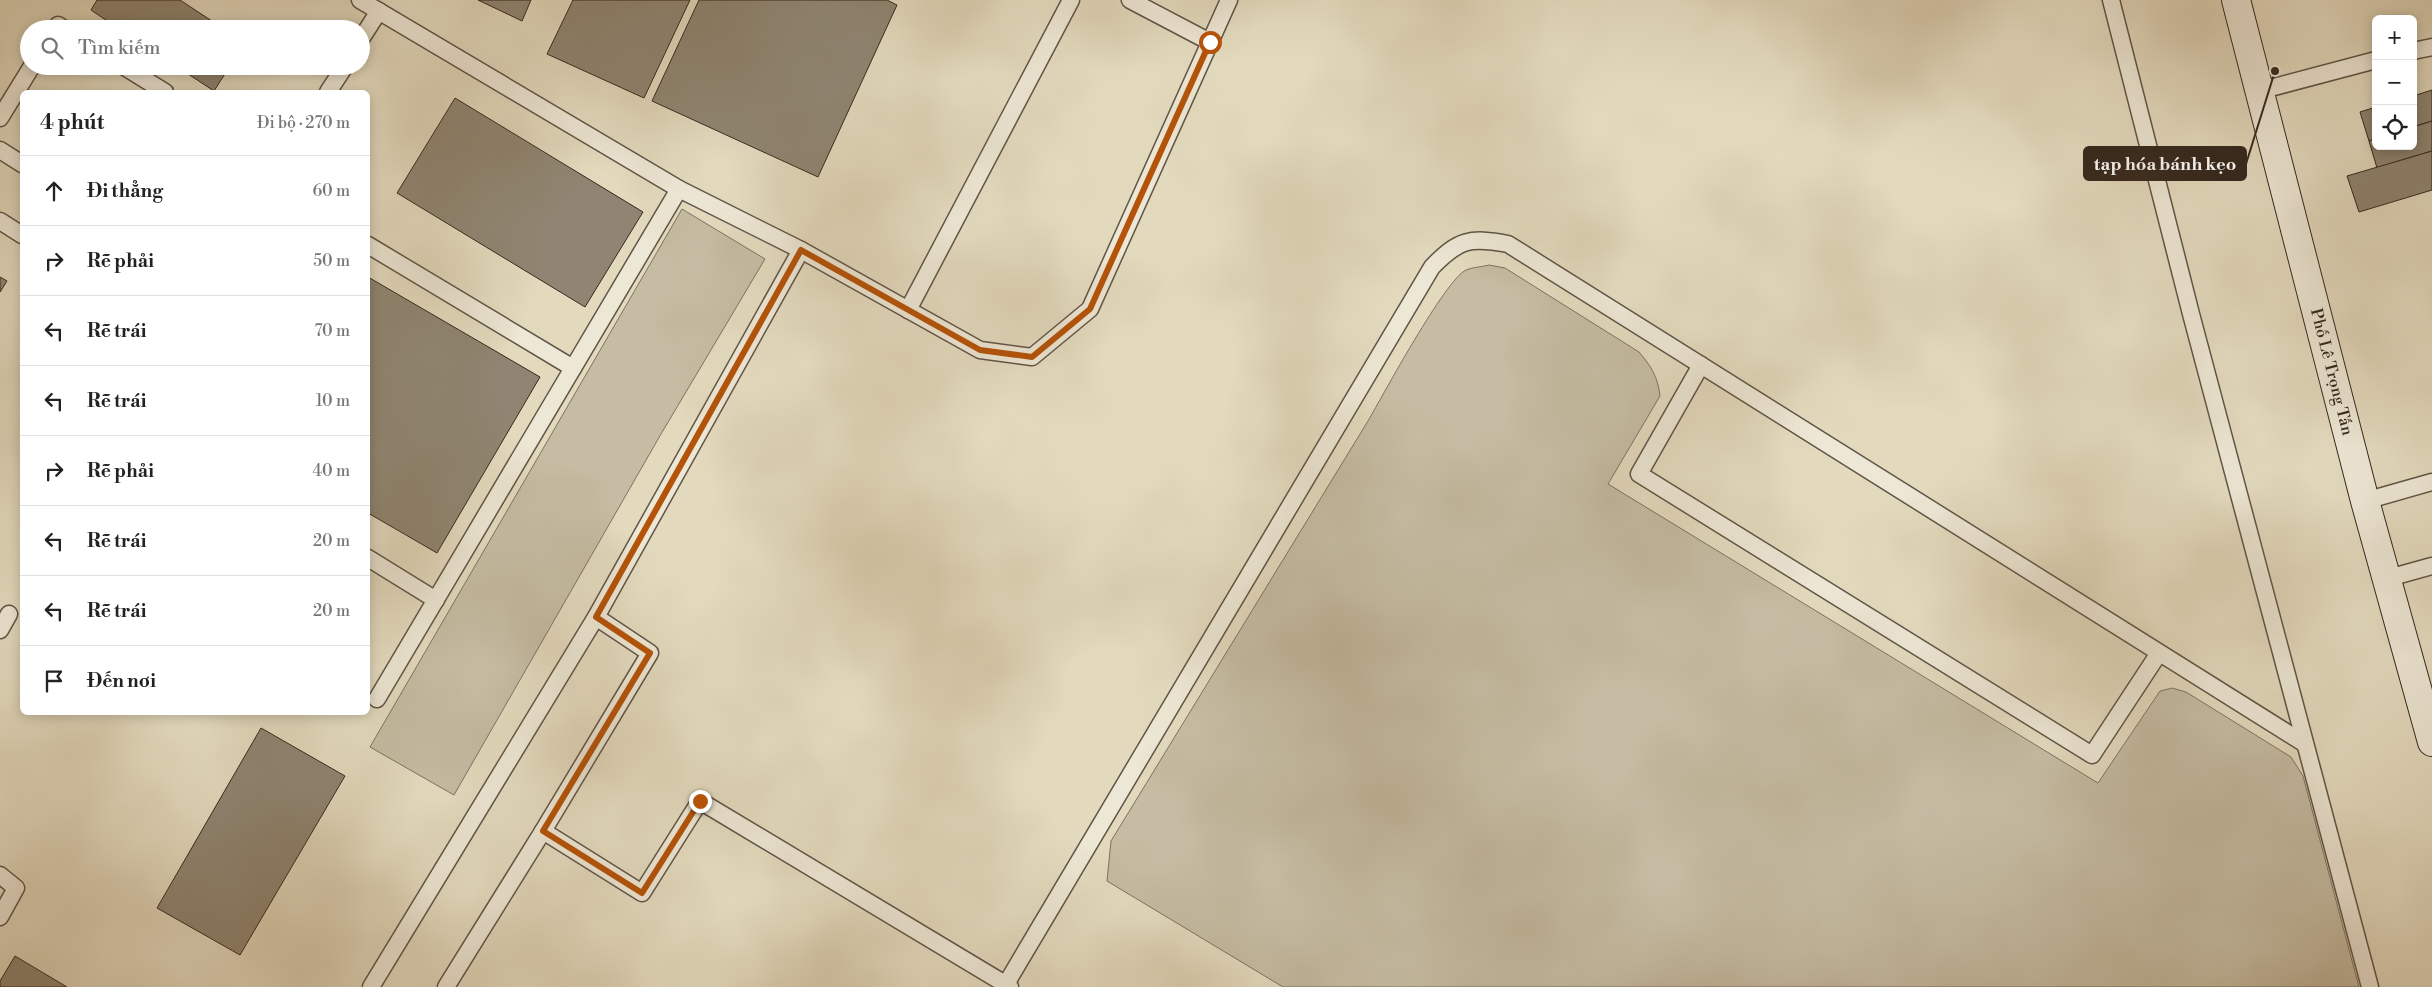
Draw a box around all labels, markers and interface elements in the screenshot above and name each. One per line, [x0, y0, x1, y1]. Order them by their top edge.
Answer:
map controls [2372, 15, 2417, 150]
button: + [2372, 15, 2417, 60]
search box [20, 20, 370, 75]
route start [1199, 31, 1222, 54]
icon: search [38, 34, 66, 62]
text: Tìm kiếm [78, 36, 161, 60]
button: − [2372, 60, 2417, 105]
button: locate [2372, 105, 2417, 150]
text: 4 phút [40, 110, 104, 136]
text: Đi bộ · 270 m [257, 113, 350, 133]
callout: tạp hóa bánh kẹo [2084, 147, 2246, 180]
text: tạp hóa bánh kẹo [2094, 153, 2236, 176]
icon: ahead [40, 177, 68, 205]
text: Đi thẳng [87, 179, 163, 203]
text: 60 m [312, 181, 350, 201]
icon: right [40, 247, 68, 275]
text: Rẽ phải [87, 249, 154, 273]
text: 50 m [313, 251, 350, 271]
street label: Phố Lê Trọng Tấn [2306, 306, 2358, 438]
icon: left [40, 317, 68, 345]
text: Rẽ trái [87, 319, 147, 343]
text: 70 m [314, 321, 350, 341]
icon: left [40, 387, 68, 415]
text: Rẽ trái [87, 389, 147, 413]
text: 10 m [316, 391, 350, 411]
icon: right [40, 457, 68, 485]
text: Rẽ phải [87, 459, 154, 483]
text: 40 m [313, 461, 350, 481]
icon: left [40, 527, 68, 555]
text: Rẽ trái [87, 529, 147, 553]
text: 20 m [313, 531, 350, 551]
icon: left [40, 597, 68, 625]
text: Rẽ trái [87, 599, 147, 623]
text: 20 m [313, 601, 350, 621]
icon: arrive [40, 667, 68, 695]
text: Đến nơi [87, 669, 156, 693]
route end [689, 790, 712, 813]

